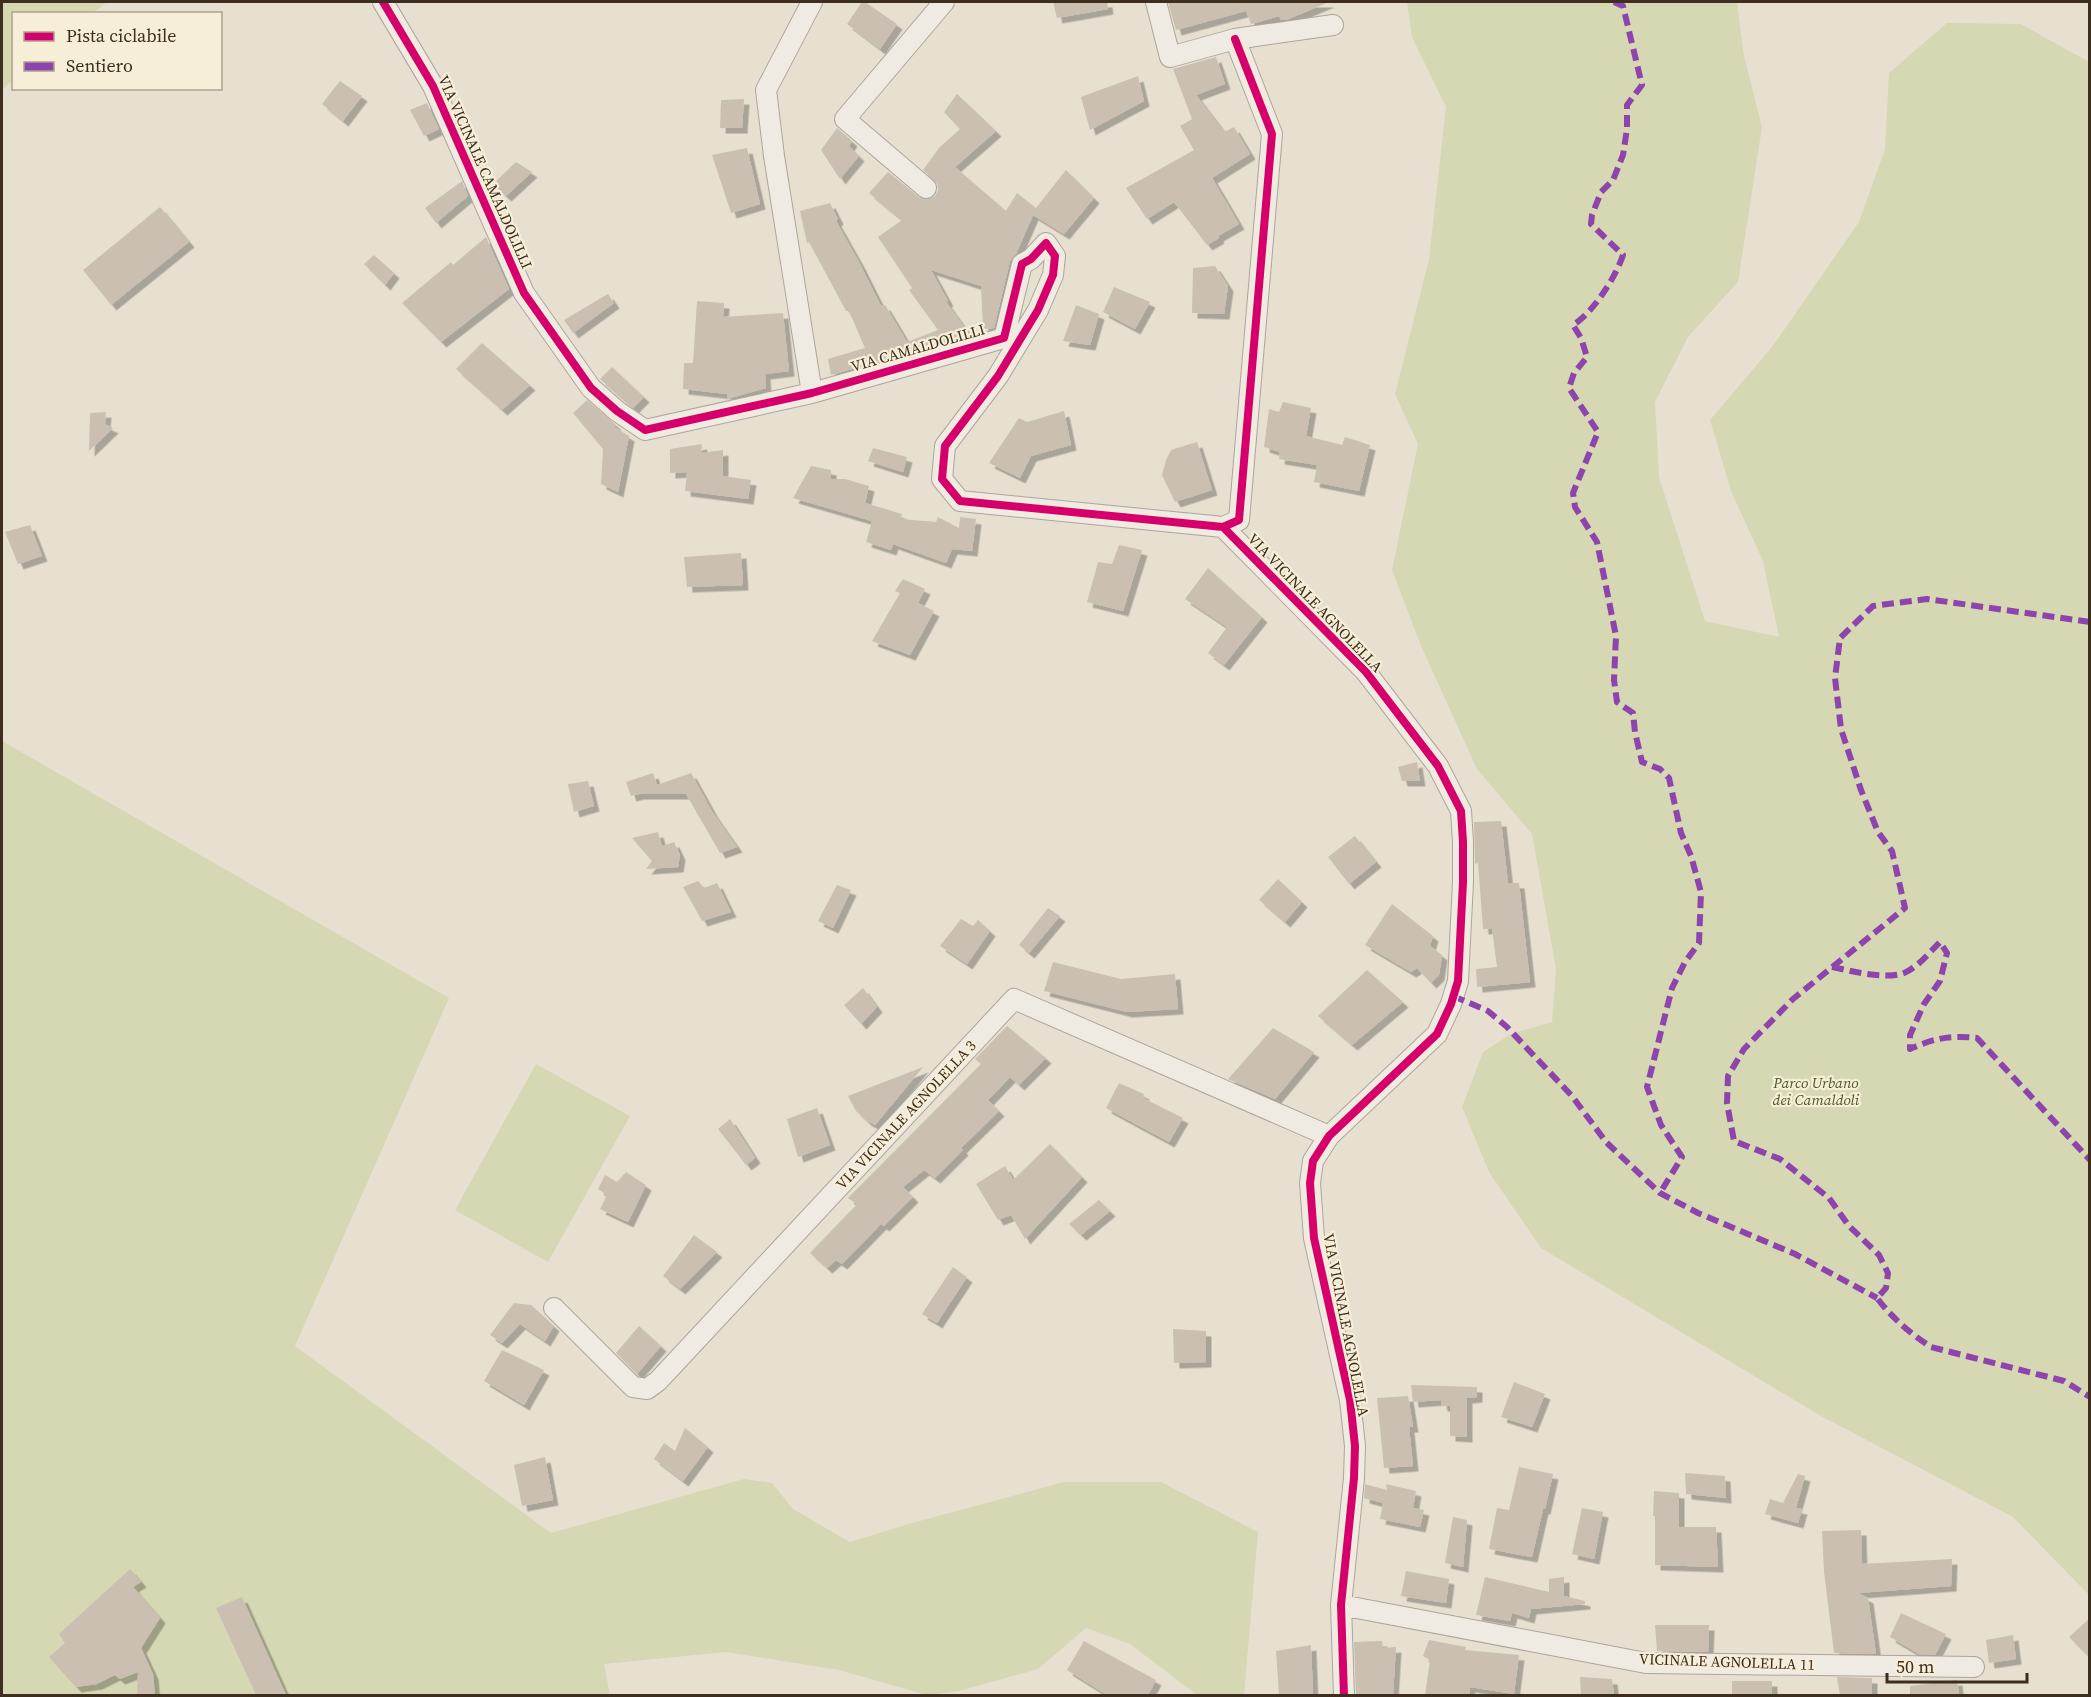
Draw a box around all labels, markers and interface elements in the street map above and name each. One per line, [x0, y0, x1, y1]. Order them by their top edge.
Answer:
legend [12, 12, 222, 90]
text: Pista ciclabile [66, 23, 177, 48]
text: Sentiero [66, 53, 133, 78]
street label: VIA VICINALE CAMALDOLILLI [433, 72, 538, 272]
street label: VIA CAMALDOLILLI [848, 318, 987, 377]
street label: VIA VICINALE AGNOLELLA [1243, 528, 1388, 677]
street label: VIA VICINALE AGNOLELLA 3 [831, 1035, 981, 1194]
park label: Parco Urbano dei Camaldoli [1772, 1072, 1860, 1110]
street label: VIA VICINALE AGNOLELLA [1318, 1231, 1375, 1418]
scale bar [1887, 1646, 2026, 1684]
street label: VICINALE AGNOLELLA 11 [1639, 1648, 1815, 1675]
text: 50 m [1896, 1654, 1934, 1679]

